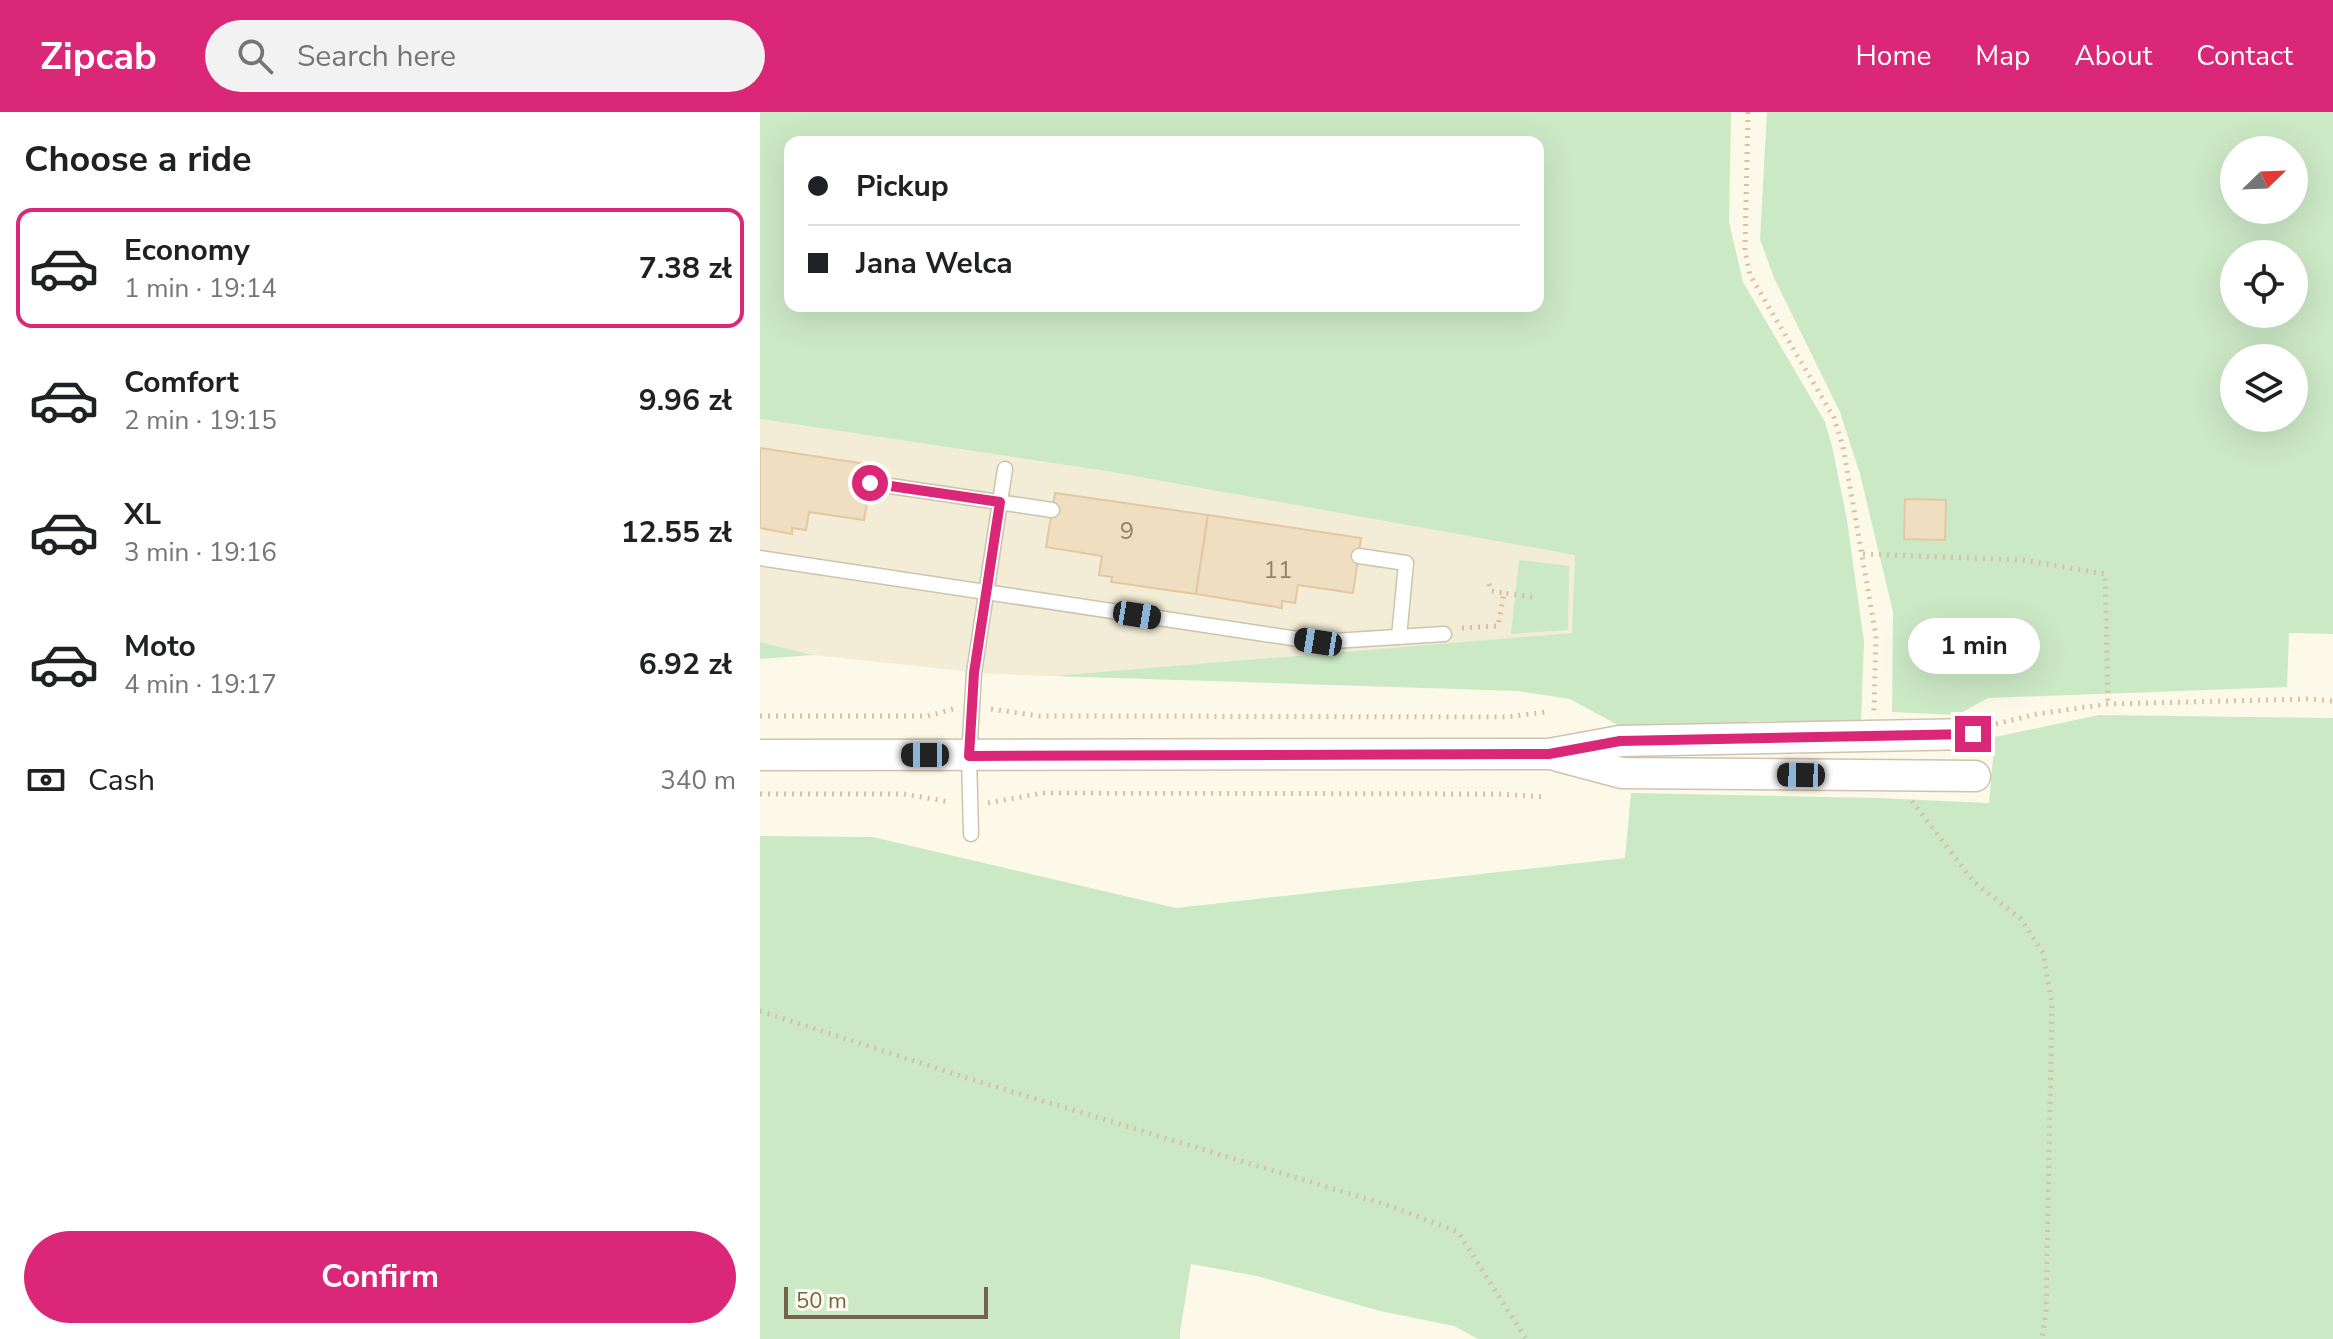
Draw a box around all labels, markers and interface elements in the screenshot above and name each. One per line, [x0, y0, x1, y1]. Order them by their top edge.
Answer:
search box [205, 20, 765, 92]
text: Zipcab [40, 31, 157, 82]
icon: search [233, 34, 277, 78]
text: Search here [297, 36, 456, 77]
text: Home [1856, 37, 1931, 75]
text: Map [1975, 37, 2030, 75]
text: About [2074, 37, 2152, 75]
text: Contact [2196, 37, 2293, 75]
text: Choose a ride [24, 135, 252, 184]
north arrow [2220, 136, 2308, 224]
map controls [2220, 136, 2308, 432]
text: Pickup [856, 166, 949, 207]
text: Economy [124, 230, 250, 271]
icon: car [28, 232, 100, 304]
button: locate [2220, 240, 2308, 328]
text: Jana Welca [856, 243, 1013, 284]
text: 7.38 zł [639, 248, 732, 289]
text: 1 min · 19:14 [124, 271, 277, 306]
button: layers [2220, 344, 2308, 432]
text: Comfort [124, 362, 239, 403]
icon: car [28, 364, 100, 436]
text: 9.96 zł [639, 380, 732, 421]
text: 2 min · 19:15 [124, 403, 277, 438]
route start [852, 465, 888, 501]
text: XL [124, 494, 161, 535]
icon: car [28, 496, 100, 568]
text: 12.55 zł [621, 512, 732, 553]
house number: 9 [1120, 515, 1134, 547]
text: 3 min · 19:16 [124, 535, 277, 570]
house number: 11 [1264, 554, 1292, 586]
car [1111, 599, 1163, 631]
callout: 1 min [1907, 618, 2039, 674]
text: Moto [124, 626, 196, 667]
car [1292, 626, 1344, 658]
icon: car [28, 628, 100, 700]
text: 1 min [1940, 628, 2008, 663]
text: 6.92 zł [639, 644, 732, 685]
text: 4 min · 19:17 [124, 667, 277, 702]
route end [1955, 716, 1991, 752]
car [901, 743, 949, 767]
icon: cash [24, 758, 68, 802]
text: Cash [88, 760, 155, 801]
text: 340 m [660, 763, 736, 798]
car [1777, 763, 1825, 787]
button: Confirm [24, 1231, 736, 1323]
scale bar [784, 1283, 988, 1319]
text: 50 m [796, 1286, 847, 1316]

